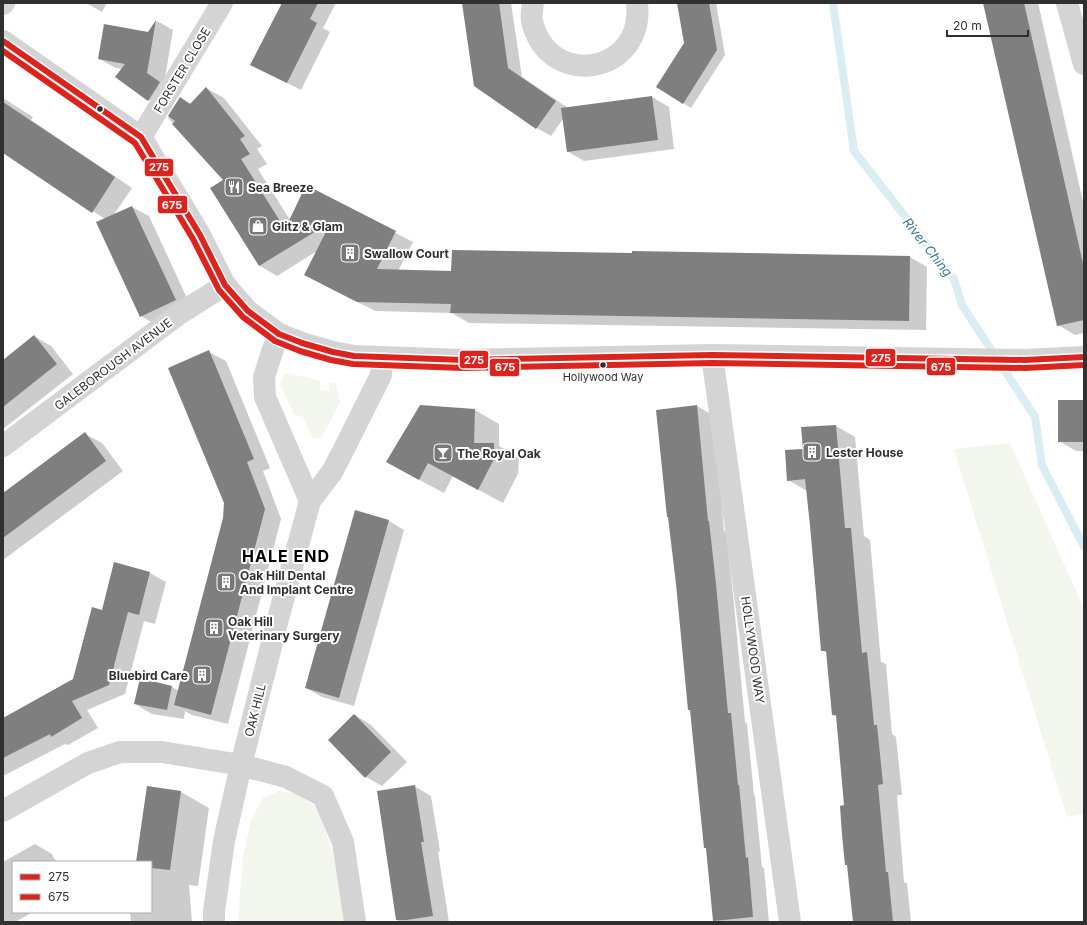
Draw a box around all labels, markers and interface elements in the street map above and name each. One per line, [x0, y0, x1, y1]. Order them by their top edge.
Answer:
scale bar [947, 12, 1028, 38]
text: 20 m [953, 18, 982, 33]
street label: FORSTER CLOSE [151, 25, 213, 115]
unlabelled marker [95, 104, 105, 114]
line badge: 275 [144, 158, 174, 177]
text: 275 [149, 160, 169, 174]
restaurant icon: Sea Breeze [223, 176, 245, 198]
place label: Sea Breeze [248, 180, 313, 195]
line badge: 675 [157, 195, 188, 214]
text: 675 [162, 198, 182, 212]
water label: River Ching [900, 214, 956, 280]
shop icon: Glitz & Glam [247, 215, 269, 237]
place label: Glitz & Glam [272, 219, 343, 234]
building icon: Swallow Court [339, 242, 361, 264]
place label: Swallow Court [364, 246, 450, 261]
street label: GALEBOROUGH AVENUE [51, 315, 175, 413]
line badge: 275 [865, 348, 896, 367]
line badge: 275 [459, 350, 489, 369]
text: 275 [871, 351, 891, 365]
text: 275 [464, 353, 484, 367]
line badge: 675 [926, 357, 956, 376]
line badge: 675 [489, 358, 520, 377]
text: 675 [495, 360, 515, 374]
marker: Hollywood Way [598, 360, 608, 370]
text: 675 [931, 360, 951, 374]
place label: Hollywood Way [563, 370, 643, 384]
building icon: Lester House [801, 441, 823, 463]
bar icon: The Royal Oak [432, 442, 454, 464]
place label: Lester House [826, 445, 903, 460]
place label: The Royal Oak [457, 446, 541, 461]
district label: HALE END [242, 546, 330, 566]
place label: Oak Hill Dental And Implant Centre [240, 568, 353, 597]
building icon: Oak Hill Dental And Implant Centre [215, 571, 237, 593]
street label: HOLLYWOOD WAY [738, 595, 768, 705]
place label: Oak Hill Veterinary Surgery [228, 614, 340, 643]
building icon: Oak Hill Veterinary Surgery [203, 617, 225, 639]
building icon: Bluebird Care [191, 664, 213, 686]
place label: Bluebird Care [109, 668, 188, 683]
street label: OAK HILL [241, 682, 269, 738]
legend [12, 861, 152, 913]
text: 275 [48, 869, 69, 884]
text: 675 [48, 889, 69, 904]

